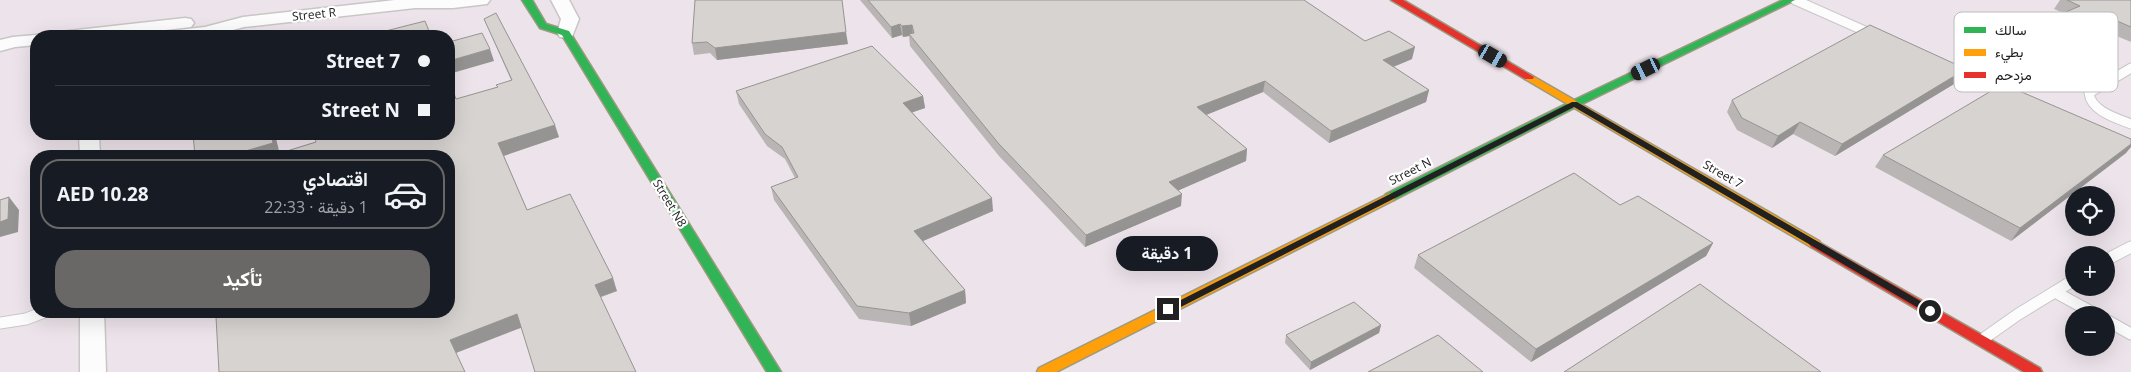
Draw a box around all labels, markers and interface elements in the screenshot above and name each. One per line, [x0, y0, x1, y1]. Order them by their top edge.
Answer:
street label: Street R [291, 3, 337, 25]
legend [1954, 12, 2118, 92]
text: سالك [1995, 20, 2026, 39]
car [1476, 42, 1509, 70]
text: بطيء [1995, 42, 2023, 64]
text: Street 7 [326, 48, 400, 74]
car [1629, 56, 1662, 82]
text: مزدحم [1995, 65, 2032, 84]
text: Street N [322, 97, 400, 123]
street label: Street N [1386, 153, 1434, 189]
street label: Street 7 [1700, 156, 1746, 192]
text: اقتصادي [303, 166, 368, 192]
icon: car [383, 172, 428, 217]
street label: Street N8 [649, 176, 691, 230]
text: AED 10.28 [57, 181, 149, 207]
map controls [2065, 186, 2115, 356]
button: locate [2065, 186, 2115, 236]
text: 1 دقيقة · 22:33 [264, 196, 368, 218]
callout: 1 دقيقة [1117, 236, 1219, 272]
text: 1 دقيقة [1141, 242, 1193, 264]
button: + [2065, 246, 2115, 296]
button: تأكيد [55, 250, 430, 308]
route end [1157, 298, 1179, 320]
route start [1919, 300, 1941, 322]
button: − [2065, 306, 2115, 356]

